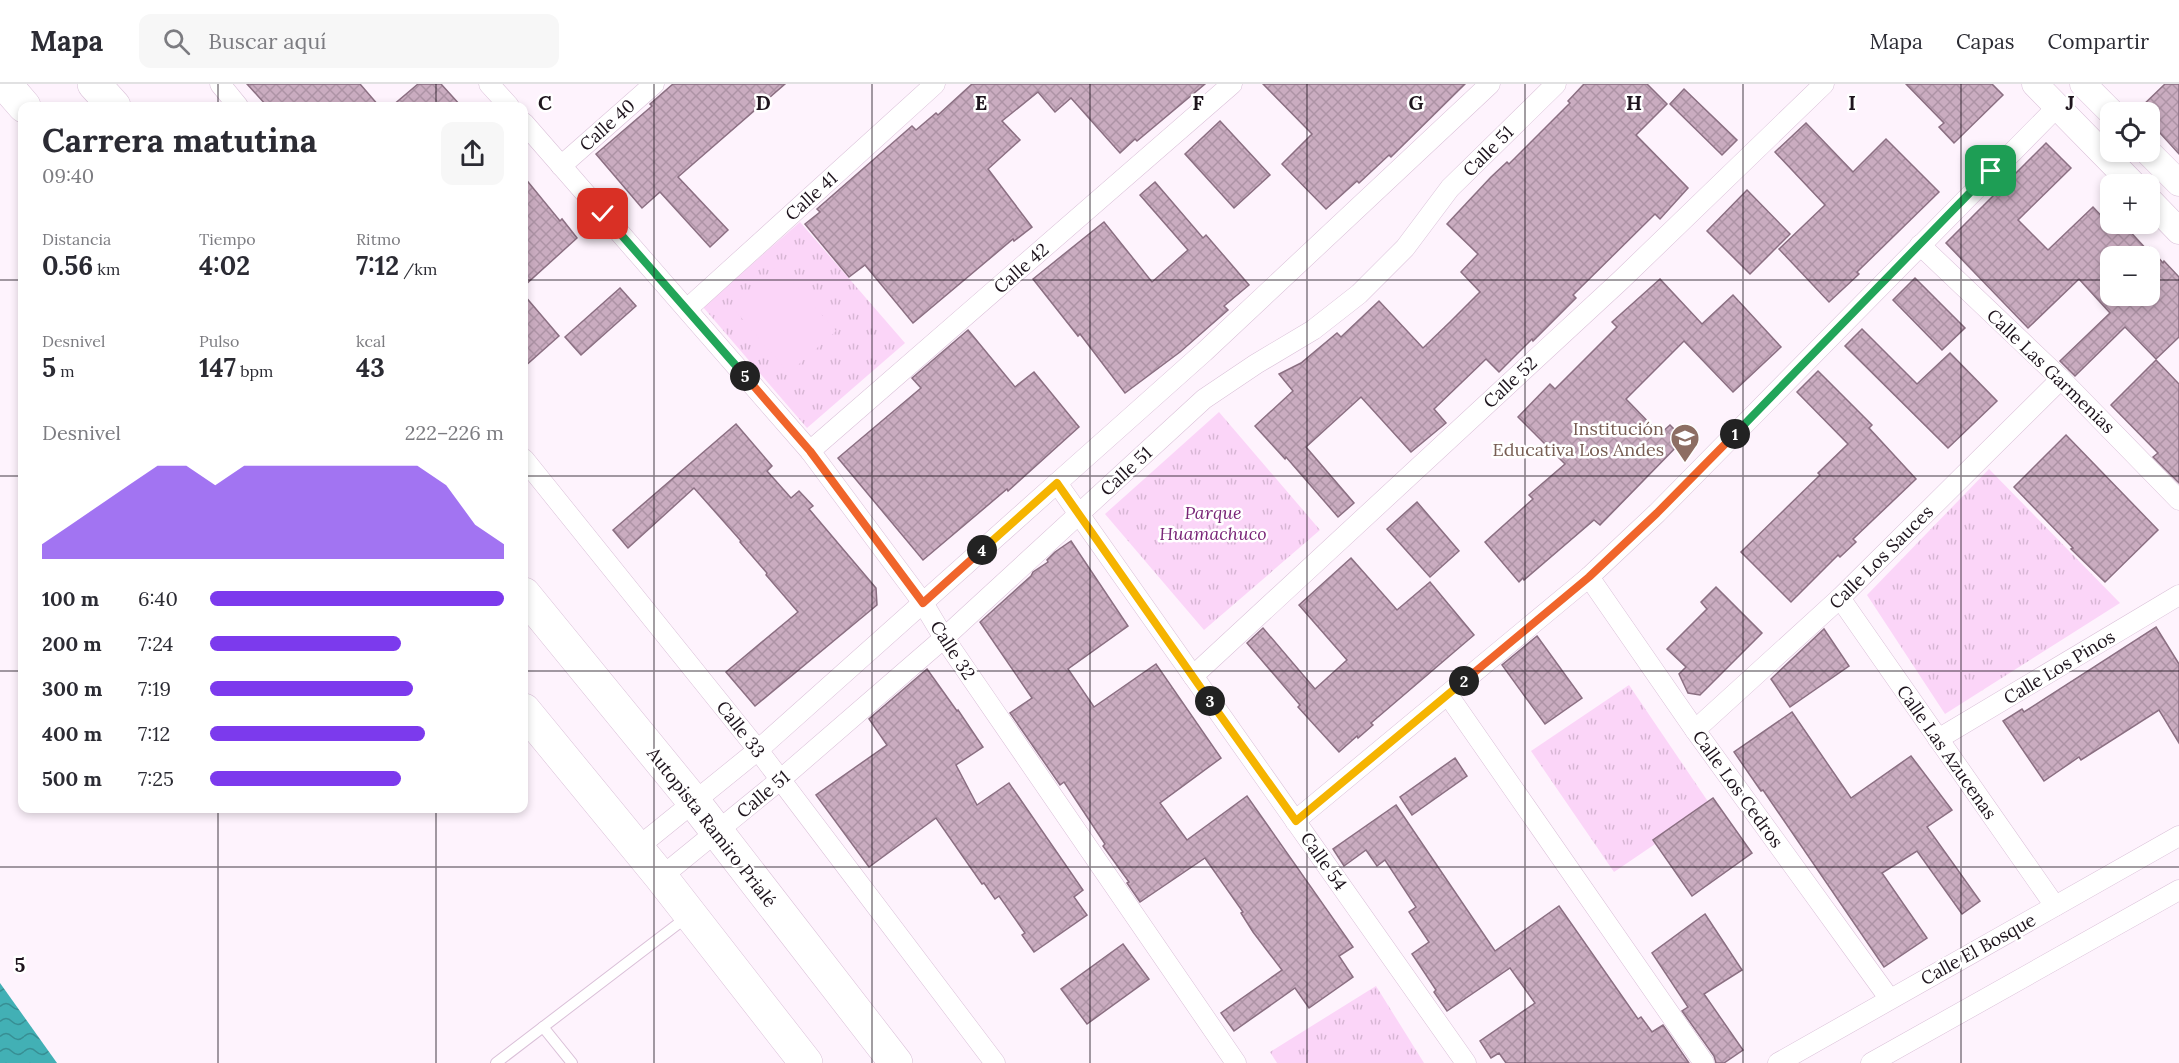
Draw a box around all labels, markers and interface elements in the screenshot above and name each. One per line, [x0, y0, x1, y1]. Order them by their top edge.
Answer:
search box [139, 14, 559, 68]
text: Mapa [30, 23, 103, 59]
icon: search [160, 25, 193, 58]
text: Buscar aquí [208, 27, 327, 55]
text: Mapa [1869, 28, 1923, 55]
text: Capas [1956, 28, 2015, 55]
text: Compartir [2048, 28, 2149, 55]
text: C [538, 90, 552, 115]
text: D [755, 90, 771, 115]
text: E [975, 90, 987, 115]
text: F [1192, 90, 1204, 115]
text: G [1408, 90, 1424, 115]
text: H [1626, 90, 1642, 115]
text: I [1848, 90, 1856, 115]
text: J [2065, 90, 2075, 115]
street label: Calle 40 [574, 94, 640, 156]
map controls [2100, 102, 2160, 306]
button: locate [2100, 102, 2160, 162]
text: Carrera matutina [42, 119, 317, 161]
street label: Calle 51 [1458, 121, 1518, 181]
button: share [441, 122, 504, 185]
pin [1965, 145, 2016, 196]
icon: arrive [1974, 154, 2007, 187]
text: 09:40 [42, 163, 94, 188]
street label: Calle 41 [780, 167, 842, 225]
button: + [2100, 174, 2160, 234]
pin [577, 188, 628, 239]
icon: check [586, 197, 619, 230]
text: Distancia [42, 229, 111, 249]
text: Tiempo [199, 229, 256, 249]
text: Ritmo [356, 229, 401, 249]
street label: Calle 42 [989, 238, 1053, 298]
button: − [2100, 246, 2160, 306]
text: 0.56 [42, 249, 93, 282]
text: 4:02 [199, 249, 250, 282]
text: 7:12 [356, 249, 399, 282]
text: km [93, 259, 120, 279]
text: /km [399, 259, 437, 279]
street label: Calle Las Garmenias [1982, 304, 2120, 438]
text: Desnivel [42, 331, 105, 351]
text: Pulso [199, 331, 239, 351]
text: kcal [356, 331, 386, 351]
text: 5 [42, 351, 56, 384]
text: 147 [199, 351, 236, 384]
text: 43 [356, 351, 385, 384]
street label: Calle 52 [1478, 351, 1542, 413]
text: m [56, 361, 75, 381]
text: bpm [236, 361, 273, 381]
pin: 5 [730, 361, 760, 391]
text: 5 [741, 366, 749, 386]
place label: Institución Educativa Los Andes [1493, 417, 1664, 461]
pin: 1 [1720, 419, 1750, 449]
text: Desnivel [42, 420, 121, 445]
text: 222–226 m [405, 420, 504, 445]
school or university icon: Institución Educativa Los Andes [1669, 422, 1701, 464]
text: 1 [1732, 424, 1738, 444]
street label: Calle 51 [1095, 441, 1157, 501]
street label: Calle Los Sauces [1824, 500, 1938, 614]
park label: Parque Huamachuco [1159, 501, 1267, 545]
pin: 4 [967, 535, 997, 565]
text: 4 [978, 540, 986, 560]
text: 100 m [42, 586, 99, 611]
text: 6:40 [138, 586, 178, 611]
street label: Calle 32 [925, 616, 981, 684]
street label: Calle Los Pinos [1999, 625, 2119, 709]
text: 200 m [42, 631, 102, 656]
text: 7:24 [138, 631, 173, 656]
pin: 2 [1449, 666, 1479, 696]
text: 2 [1460, 671, 1468, 691]
text: 300 m [42, 676, 102, 701]
text: 7:19 [138, 676, 171, 701]
street label: Calle Las Azucenas [1892, 680, 2002, 824]
pin: 3 [1195, 686, 1225, 716]
text: 3 [1206, 691, 1214, 711]
street label: Calle 33 [712, 696, 770, 762]
text: 400 m [42, 721, 102, 746]
text: 7:12 [138, 721, 170, 746]
street label: Calle Los Cedros [1688, 726, 1788, 852]
street label: Autopista Ramiro Prialé [642, 742, 782, 912]
street label: Calle 51 [732, 765, 794, 823]
text: 500 m [42, 766, 102, 791]
text: 7:25 [138, 766, 174, 791]
street label: Calle 54 [1296, 827, 1352, 895]
street label: Calle El Bosque [1916, 908, 2040, 990]
text: 5 [15, 952, 26, 977]

